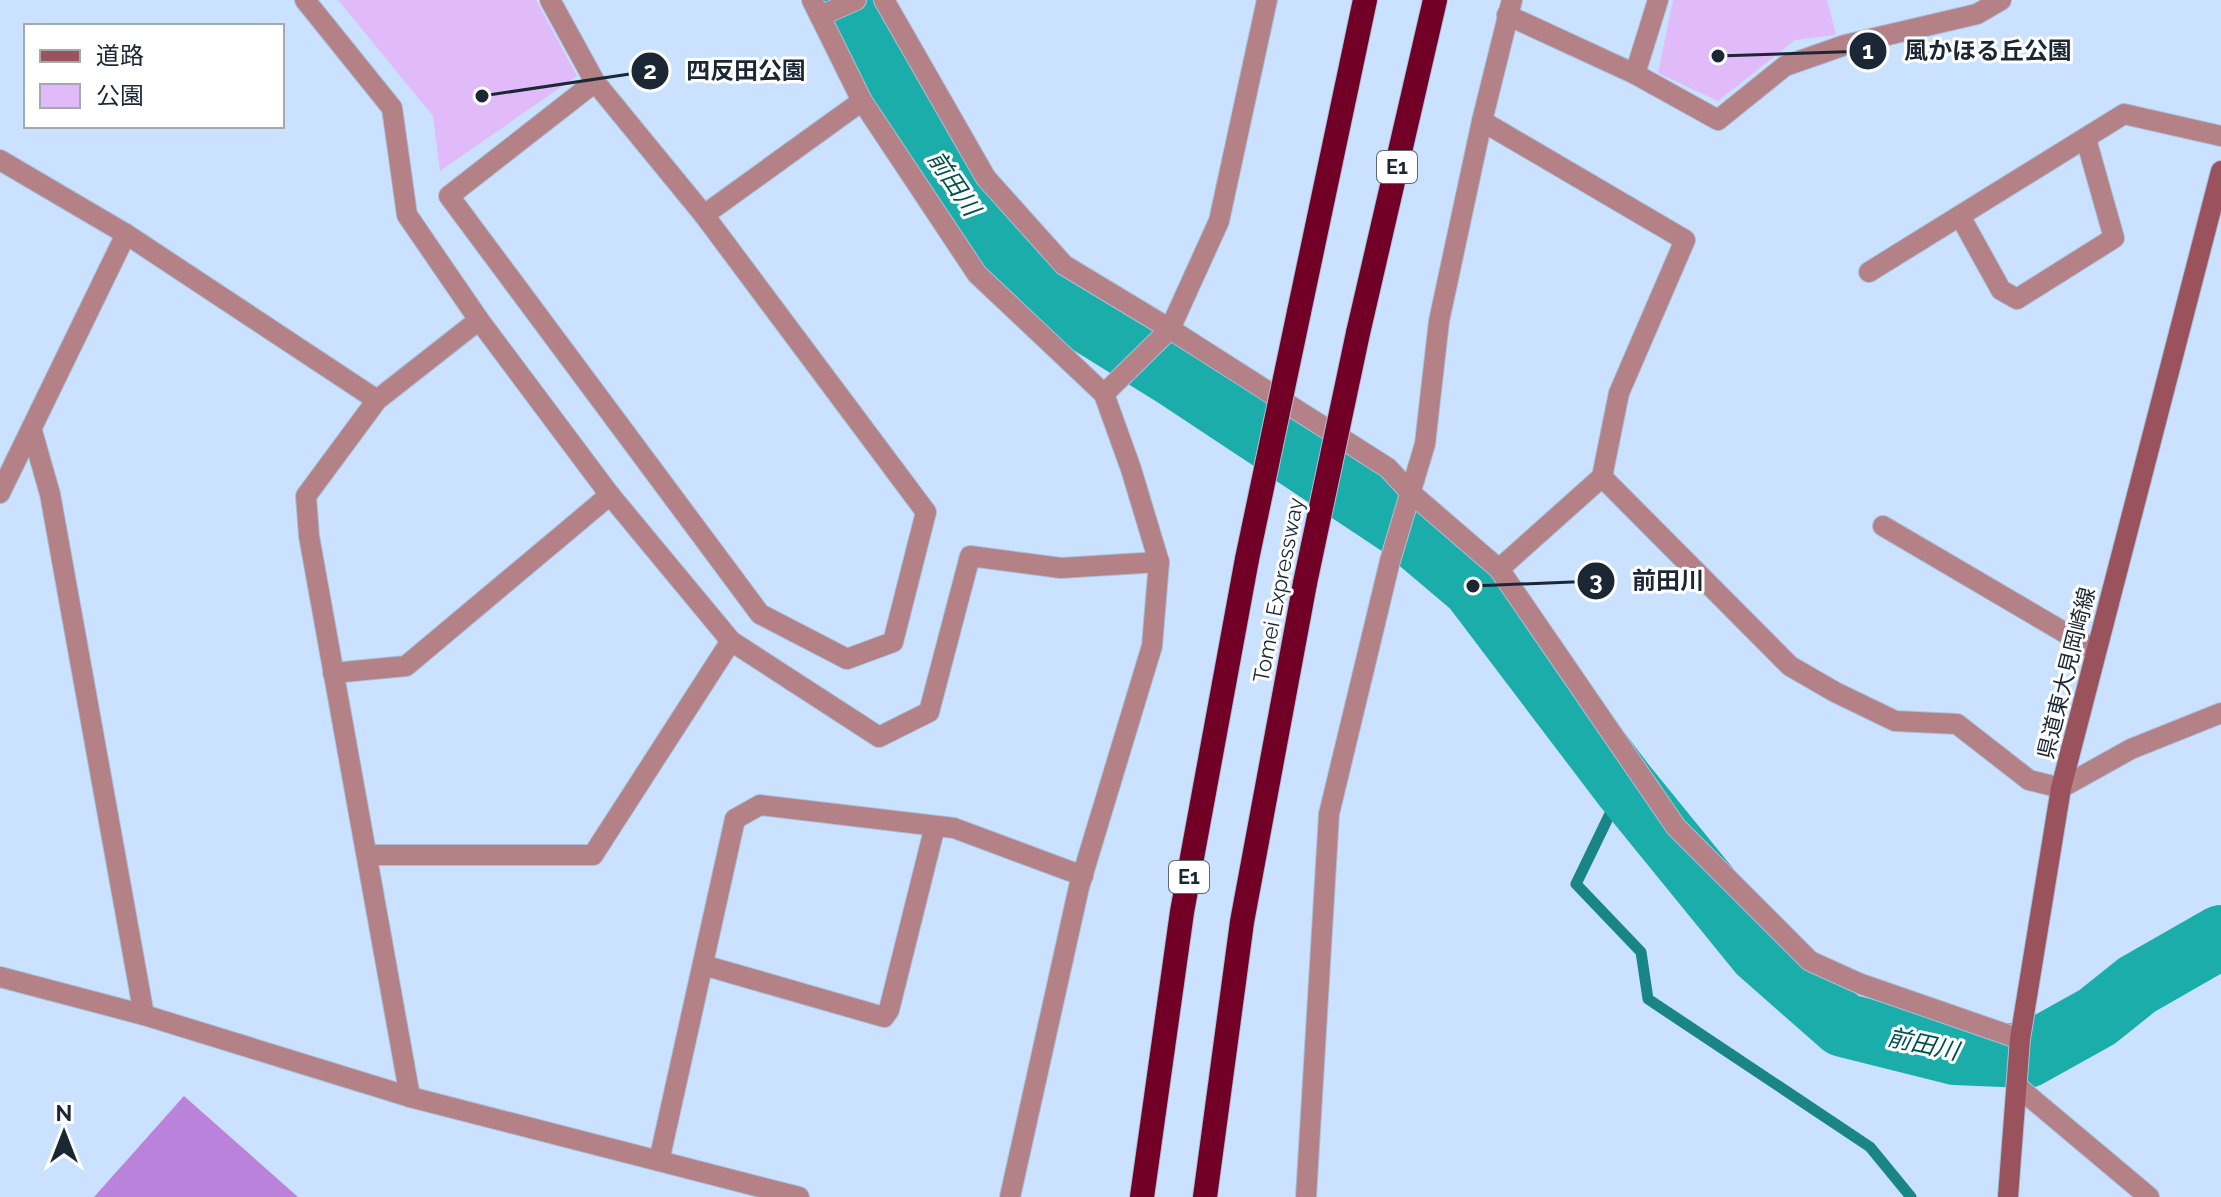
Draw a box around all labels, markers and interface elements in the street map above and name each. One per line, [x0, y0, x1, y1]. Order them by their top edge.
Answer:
legend [24, 24, 284, 128]
callout: 風かほる丘公園 [1848, 27, 2088, 75]
text: 1 [1862, 36, 1874, 65]
text: 風かほる丘公園 [1904, 36, 2072, 65]
text: 道路 [96, 41, 144, 70]
callout: 四反田公園 [630, 47, 822, 95]
text: 2 [643, 56, 657, 85]
text: 四反田公園 [686, 56, 806, 85]
text: 公園 [96, 81, 144, 110]
water label: 前田川 [922, 145, 988, 223]
road number: E1 [1377, 151, 1417, 183]
street label: Tomei Expressway [1247, 495, 1309, 685]
callout: 前田川 [1576, 557, 1720, 605]
text: 3 [1589, 566, 1603, 595]
text: 前田川 [1632, 566, 1704, 595]
street label: 県道東大見岡崎線 [2032, 584, 2100, 762]
road number: E1 [1169, 861, 1209, 893]
water label: 前田川 [1885, 1022, 1964, 1066]
north arrow [24, 1093, 104, 1173]
text: N [56, 1100, 72, 1126]

